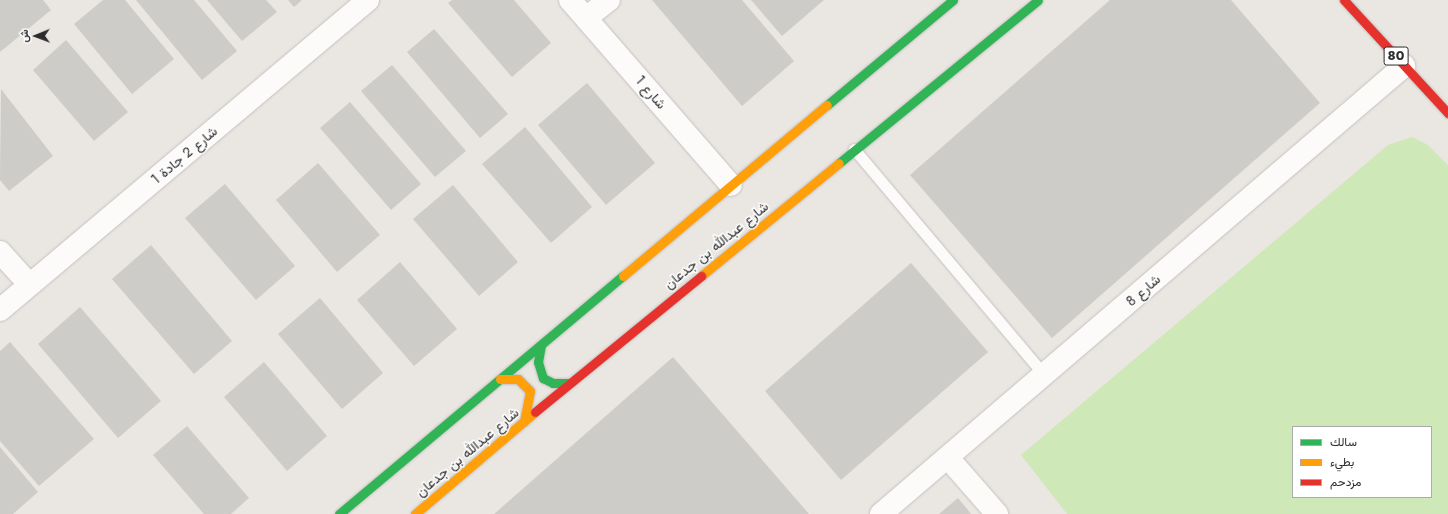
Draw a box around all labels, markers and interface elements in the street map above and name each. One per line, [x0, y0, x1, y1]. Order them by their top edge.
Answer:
north arrow [16, 16, 56, 56]
text: ش [16, 29, 32, 43]
road number: 80 [1383, 45, 1409, 67]
street label: شارع 1 [632, 72, 670, 112]
street label: شارع 2 جادة 1 [147, 122, 221, 188]
street label: شارع عبدالله بن جدعان [660, 198, 772, 292]
street label: شارع 8 [1122, 271, 1164, 309]
street label: شارع عبدالله بن جدعان [412, 404, 522, 500]
legend [1292, 426, 1432, 498]
text: سالك [1330, 433, 1357, 451]
text: بطيء [1330, 453, 1354, 471]
text: مزدحم [1330, 473, 1361, 491]

